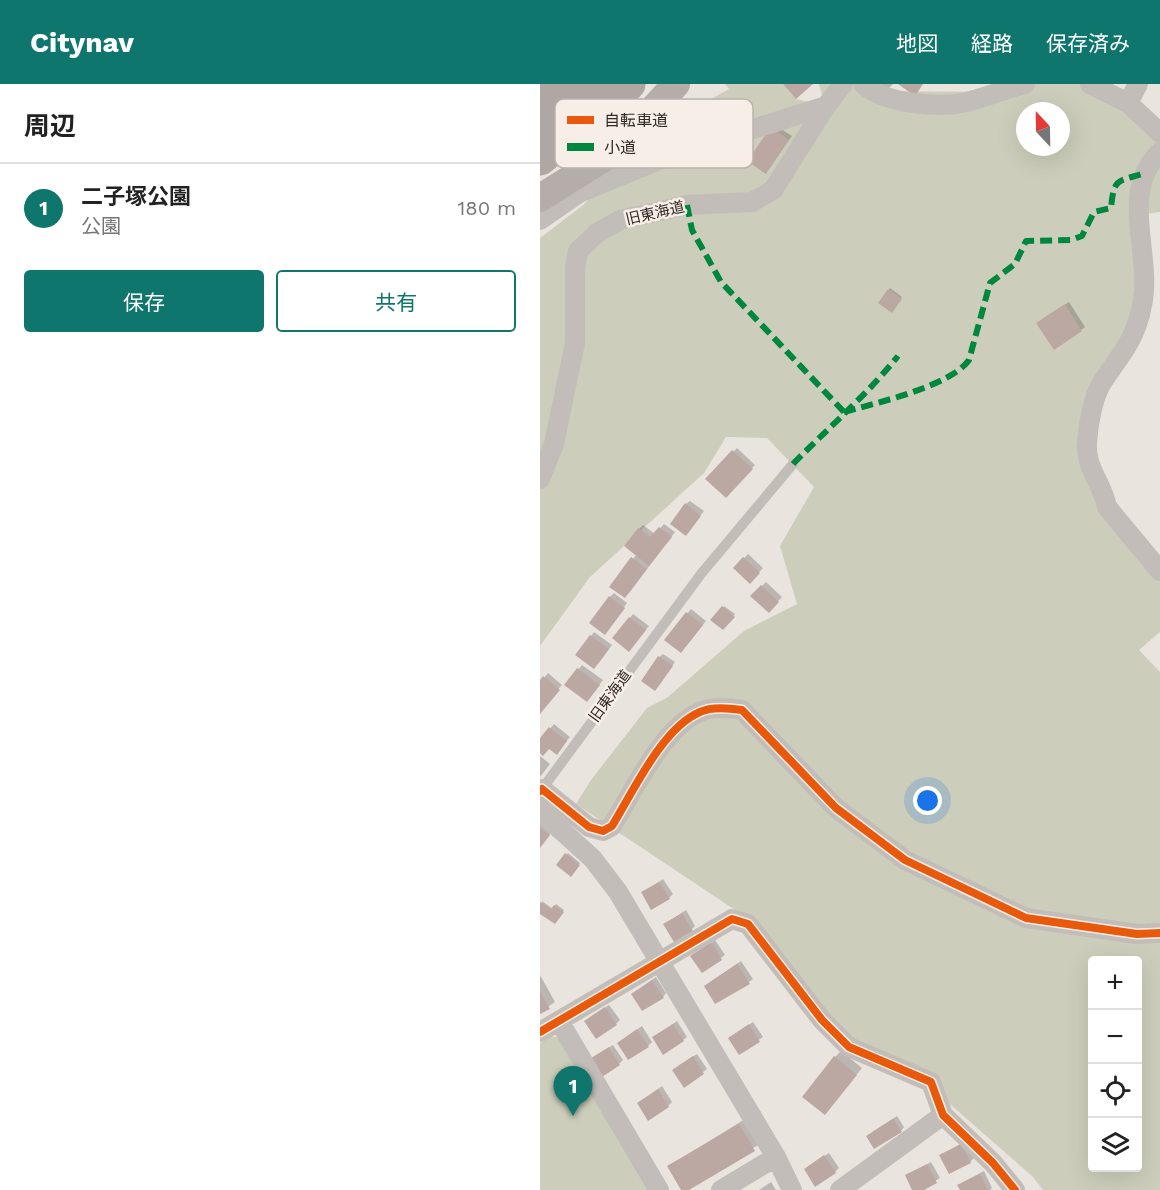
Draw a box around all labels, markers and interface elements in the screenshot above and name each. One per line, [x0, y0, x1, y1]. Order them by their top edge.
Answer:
text: Citynav [30, 26, 134, 59]
text: 地図 [896, 31, 938, 56]
text: 経路 [971, 31, 1013, 56]
text: 保存済み [1046, 31, 1130, 56]
legend [555, 99, 753, 168]
north arrow [1016, 102, 1070, 156]
text: 周辺 [24, 111, 76, 141]
text: 自転車道 [604, 111, 668, 130]
text: 小道 [604, 138, 636, 157]
text: 二子塚公園 [81, 184, 191, 209]
text: 1 [39, 196, 48, 220]
text: 180 m [458, 196, 516, 220]
street label: 旧東海道 [624, 197, 686, 229]
text: 公園 [81, 214, 121, 238]
button: 保存 [24, 270, 264, 332]
button: 共有 [276, 270, 516, 332]
street label: 旧東海道 [585, 666, 635, 726]
your location [913, 786, 942, 815]
map controls [1088, 956, 1142, 1172]
button: + [1088, 956, 1142, 1010]
button: − [1088, 1010, 1142, 1064]
button: locate [1088, 1064, 1142, 1118]
pin: 1 [554, 1066, 592, 1116]
button: layers [1088, 1118, 1142, 1172]

